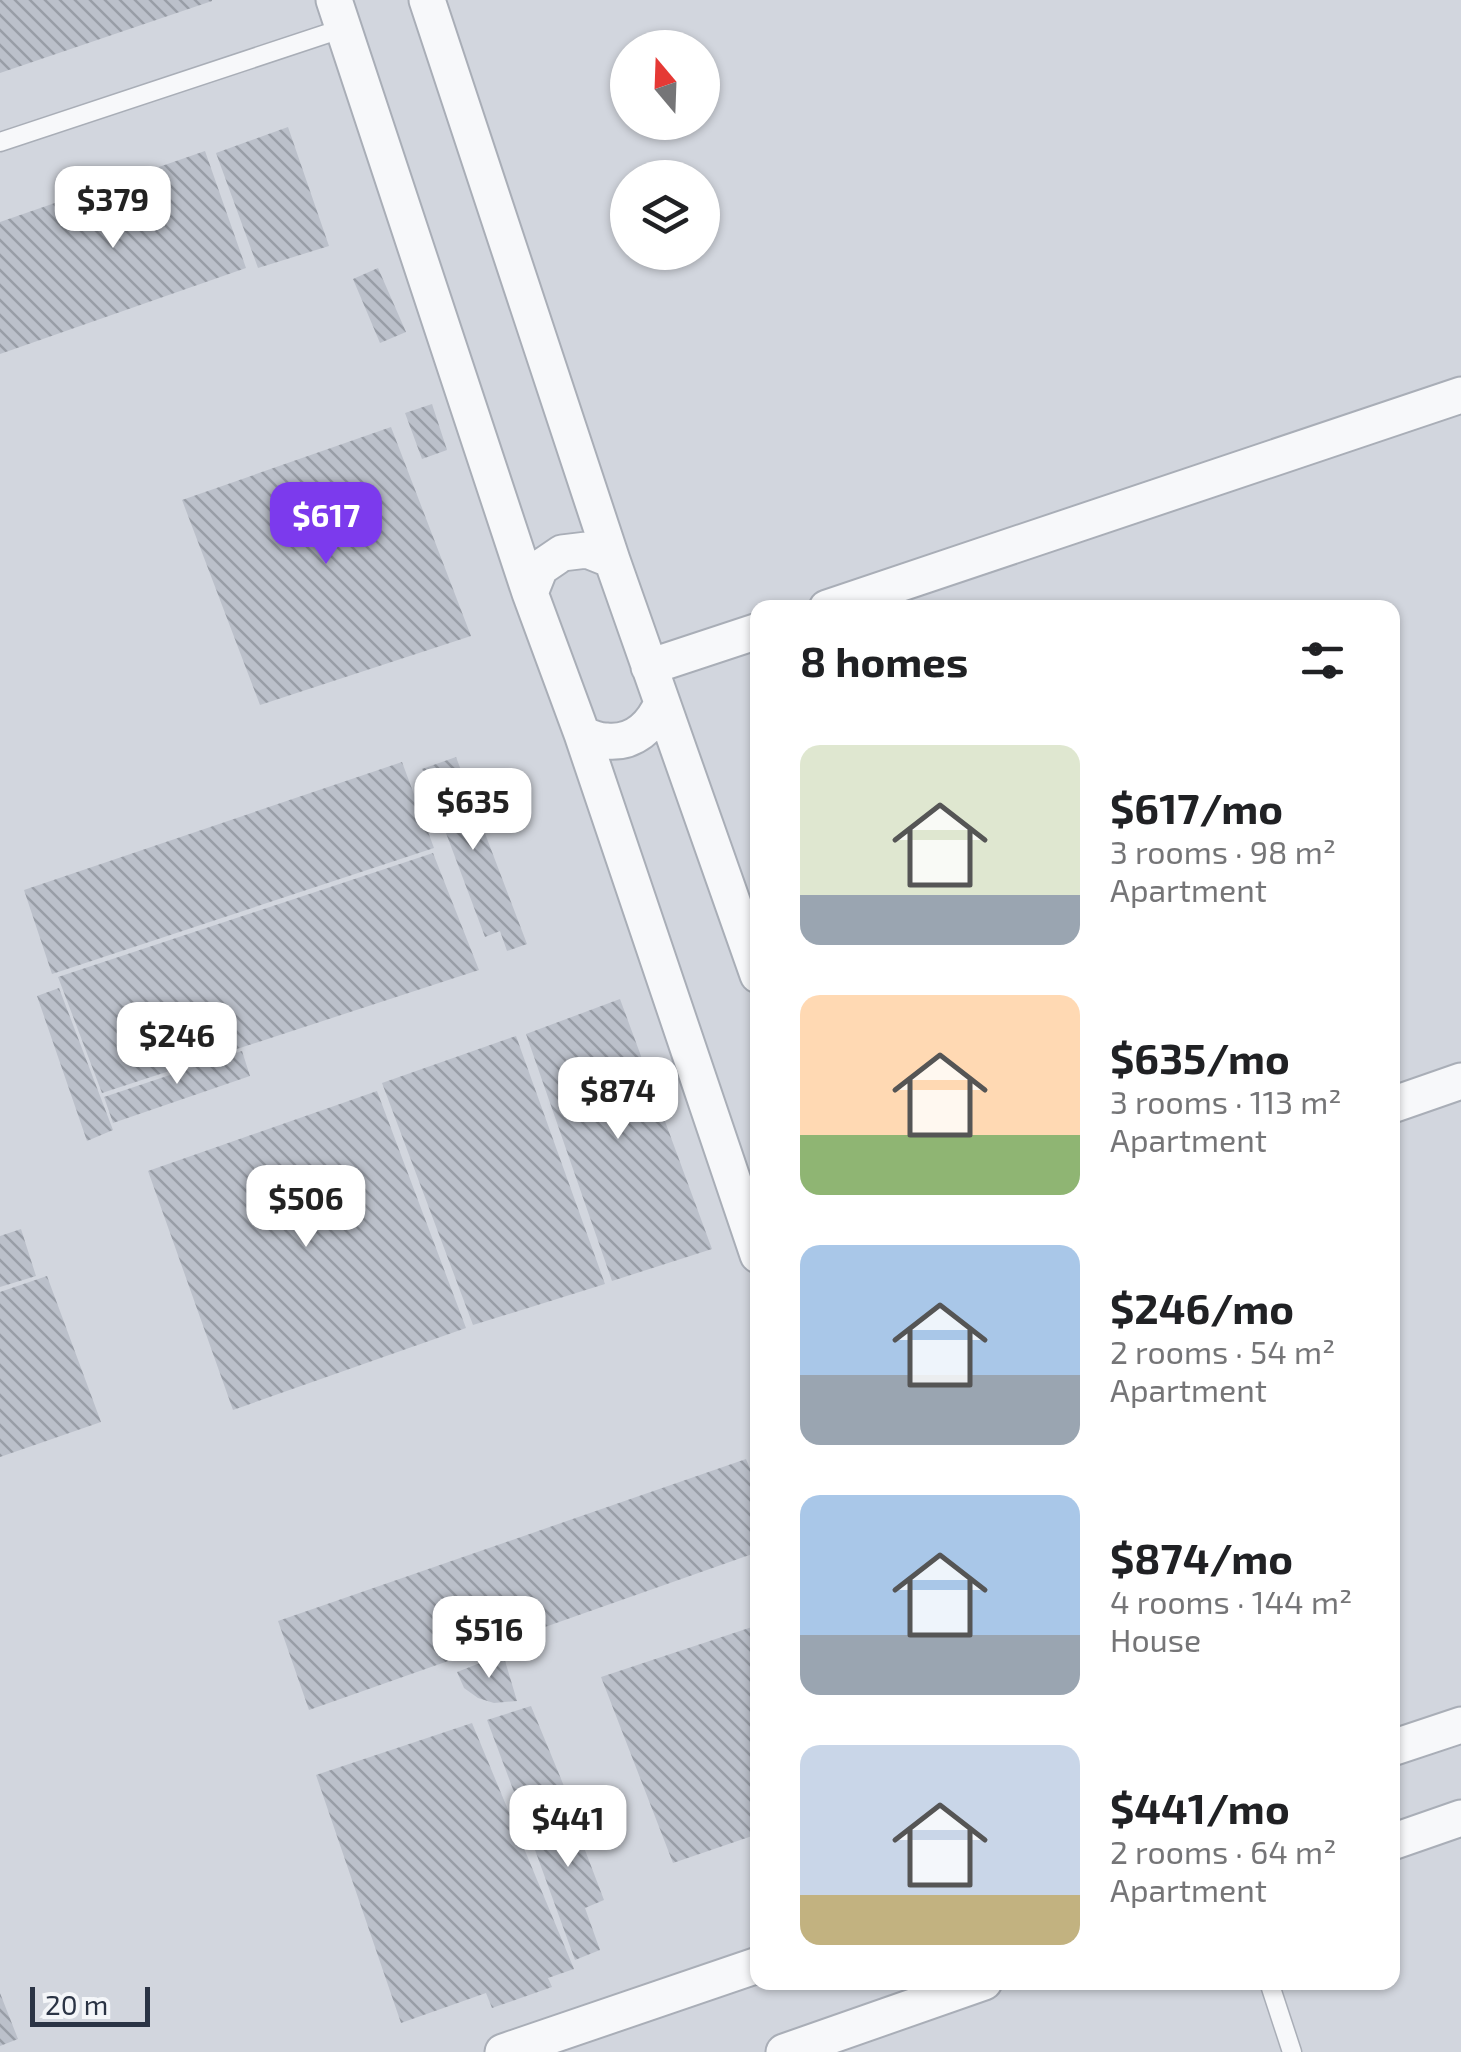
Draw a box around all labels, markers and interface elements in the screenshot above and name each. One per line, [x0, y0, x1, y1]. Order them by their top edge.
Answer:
north arrow [610, 30, 720, 140]
map controls [610, 30, 720, 270]
button: layers [610, 160, 720, 270]
pin: $379 [54, 166, 172, 251]
text: $379 [77, 179, 149, 217]
pin: $617 [267, 482, 385, 567]
text: $617 [292, 495, 360, 533]
icon: filters [1295, 633, 1350, 688]
text: 8 homes [800, 635, 968, 685]
pin: $635 [414, 768, 532, 853]
text: $635 [436, 781, 510, 819]
text: $617/mo [1110, 782, 1283, 832]
icon: home [880, 785, 1000, 905]
text: 3 rooms · 98 m² [1110, 832, 1336, 870]
text: Apartment [1110, 870, 1267, 908]
pin: $246 [118, 1002, 236, 1087]
text: $246 [139, 1015, 215, 1053]
text: $635/mo [1110, 1032, 1290, 1082]
icon: home [880, 1035, 1000, 1155]
pin: $874 [559, 1057, 677, 1142]
text: $874 [580, 1070, 656, 1108]
text: 3 rooms · 113 m² [1110, 1082, 1342, 1120]
text: Apartment [1110, 1120, 1267, 1158]
pin: $506 [247, 1165, 365, 1250]
text: $506 [268, 1178, 344, 1216]
text: $246/mo [1110, 1282, 1294, 1332]
icon: home [880, 1285, 1000, 1405]
text: 2 rooms · 54 m² [1110, 1332, 1335, 1370]
text: Apartment [1110, 1370, 1267, 1408]
text: $874/mo [1110, 1532, 1293, 1582]
icon: home [880, 1535, 1000, 1655]
text: 4 rooms · 144 m² [1110, 1582, 1352, 1620]
pin: $516 [430, 1596, 548, 1681]
text: $516 [455, 1609, 523, 1647]
text: House [1110, 1620, 1201, 1658]
text: $441/mo [1110, 1782, 1290, 1832]
pin: $441 [509, 1785, 627, 1870]
icon: home [880, 1785, 1000, 1905]
text: $441 [531, 1798, 605, 1836]
text: 2 rooms · 64 m² [1110, 1832, 1336, 1870]
text: Apartment [1110, 1870, 1267, 1908]
scale bar [30, 1982, 150, 2026]
text: 20 m [45, 1987, 108, 2021]

